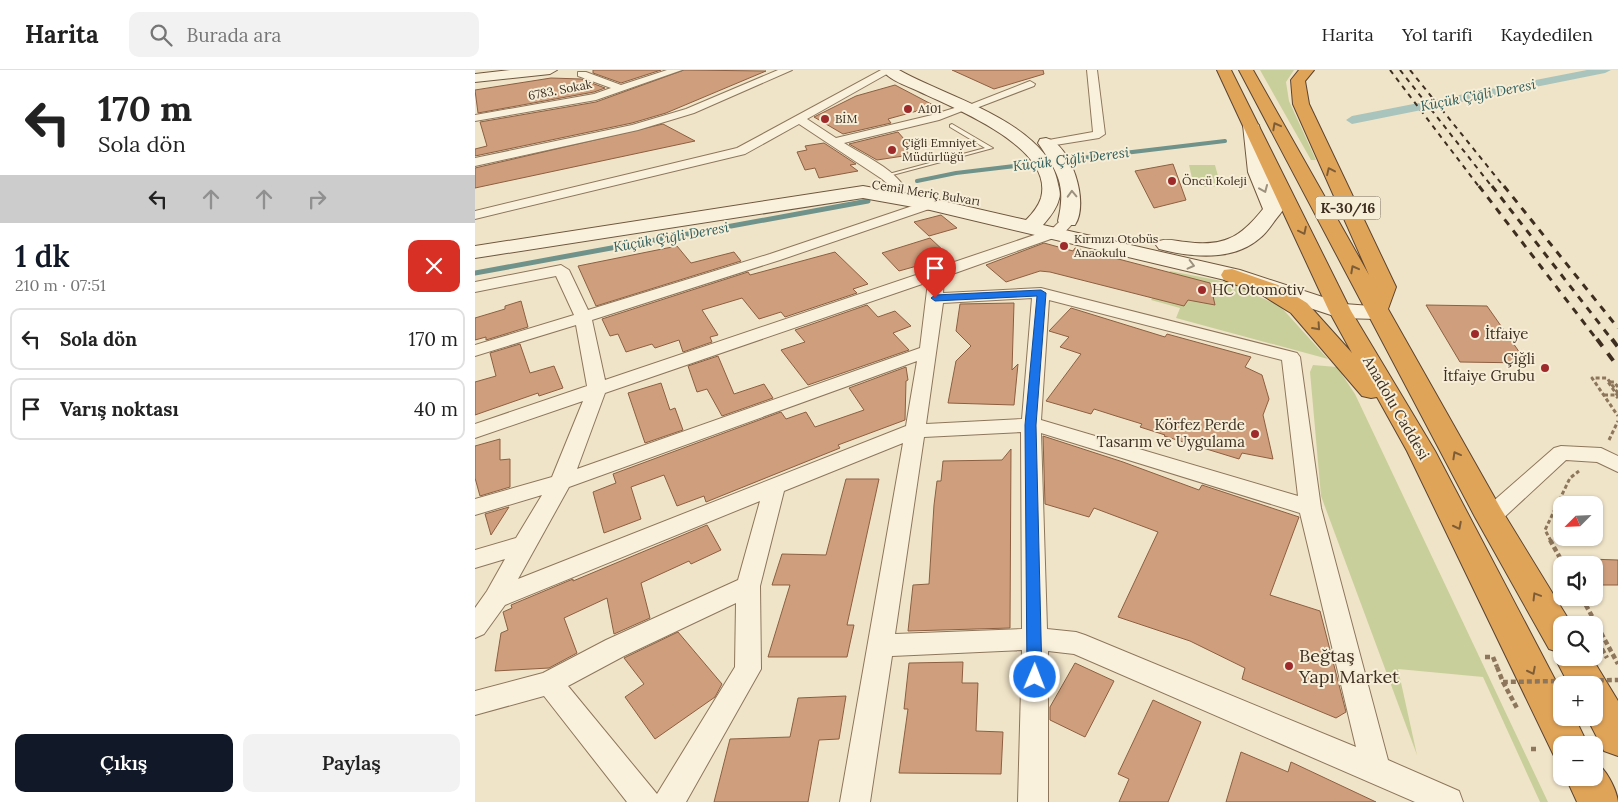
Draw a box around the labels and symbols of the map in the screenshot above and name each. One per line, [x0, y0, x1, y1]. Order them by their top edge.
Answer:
water label: Küçük Çiğli Deresi [1419, 75, 1538, 115]
street label: 6783. Sokak [527, 76, 594, 103]
place label: A101 [917, 101, 942, 116]
marker: A101 [902, 103, 914, 115]
place label: BİM [835, 111, 857, 126]
marker: BİM [819, 113, 831, 125]
one-way arrow [1272, 122, 1282, 131]
place label: Çiğli Emniyet Müdürlüğü [902, 135, 977, 164]
water label: Küçük Çiğli Deresi [1012, 143, 1131, 175]
marker: Çiğli Emniyet Müdürlüğü [886, 144, 898, 156]
one-way arrow [1326, 167, 1337, 176]
place label: Öncü Koleji [1182, 173, 1247, 188]
marker: Öncü Koleji [1166, 175, 1178, 187]
street label: Cemil Meriç Bulvarı [871, 177, 981, 208]
one-way arrow [1258, 184, 1269, 193]
one-way arrow [1067, 190, 1078, 198]
road number: K-30/16 [1315, 196, 1381, 220]
water label: Küçük Çiğli Deresi [612, 218, 731, 256]
one-way arrow [1297, 226, 1308, 235]
place label: Kırmızı Otobüs Anaokulu [1073, 231, 1159, 260]
marker: Kırmızı Otobüs Anaokulu [1058, 240, 1070, 252]
pin [914, 247, 956, 298]
one-way arrow [1186, 259, 1195, 270]
one-way arrow [1350, 265, 1360, 274]
place label: HC Otomotiv [1212, 280, 1305, 299]
marker: HC Otomotiv [1196, 284, 1208, 296]
one-way arrow [1311, 322, 1320, 331]
place label: İtfaiye [1485, 324, 1529, 343]
marker: İtfaiye [1469, 328, 1481, 340]
place label: Çiğli İtfaiye Grubu [1443, 349, 1535, 385]
street label: Anadolu Caddesi [1359, 352, 1434, 463]
marker: Çiğli İtfaiye Grubu [1539, 362, 1551, 374]
place label: Körfez Perde Tasarım ve Uygulama [1097, 415, 1245, 451]
marker: Körfez Perde Tasarım ve Uygulama [1249, 428, 1261, 440]
one-way arrow [1452, 452, 1462, 461]
north arrow [1553, 496, 1603, 546]
one-way arrow [1452, 521, 1462, 530]
one-way arrow [1533, 593, 1543, 602]
place label: Beğtaş Yapı Market [1298, 644, 1399, 688]
position arrow [1008, 650, 1060, 702]
marker: Beğtaş Yapı Market [1283, 660, 1295, 672]
one-way arrow [1526, 666, 1536, 675]

